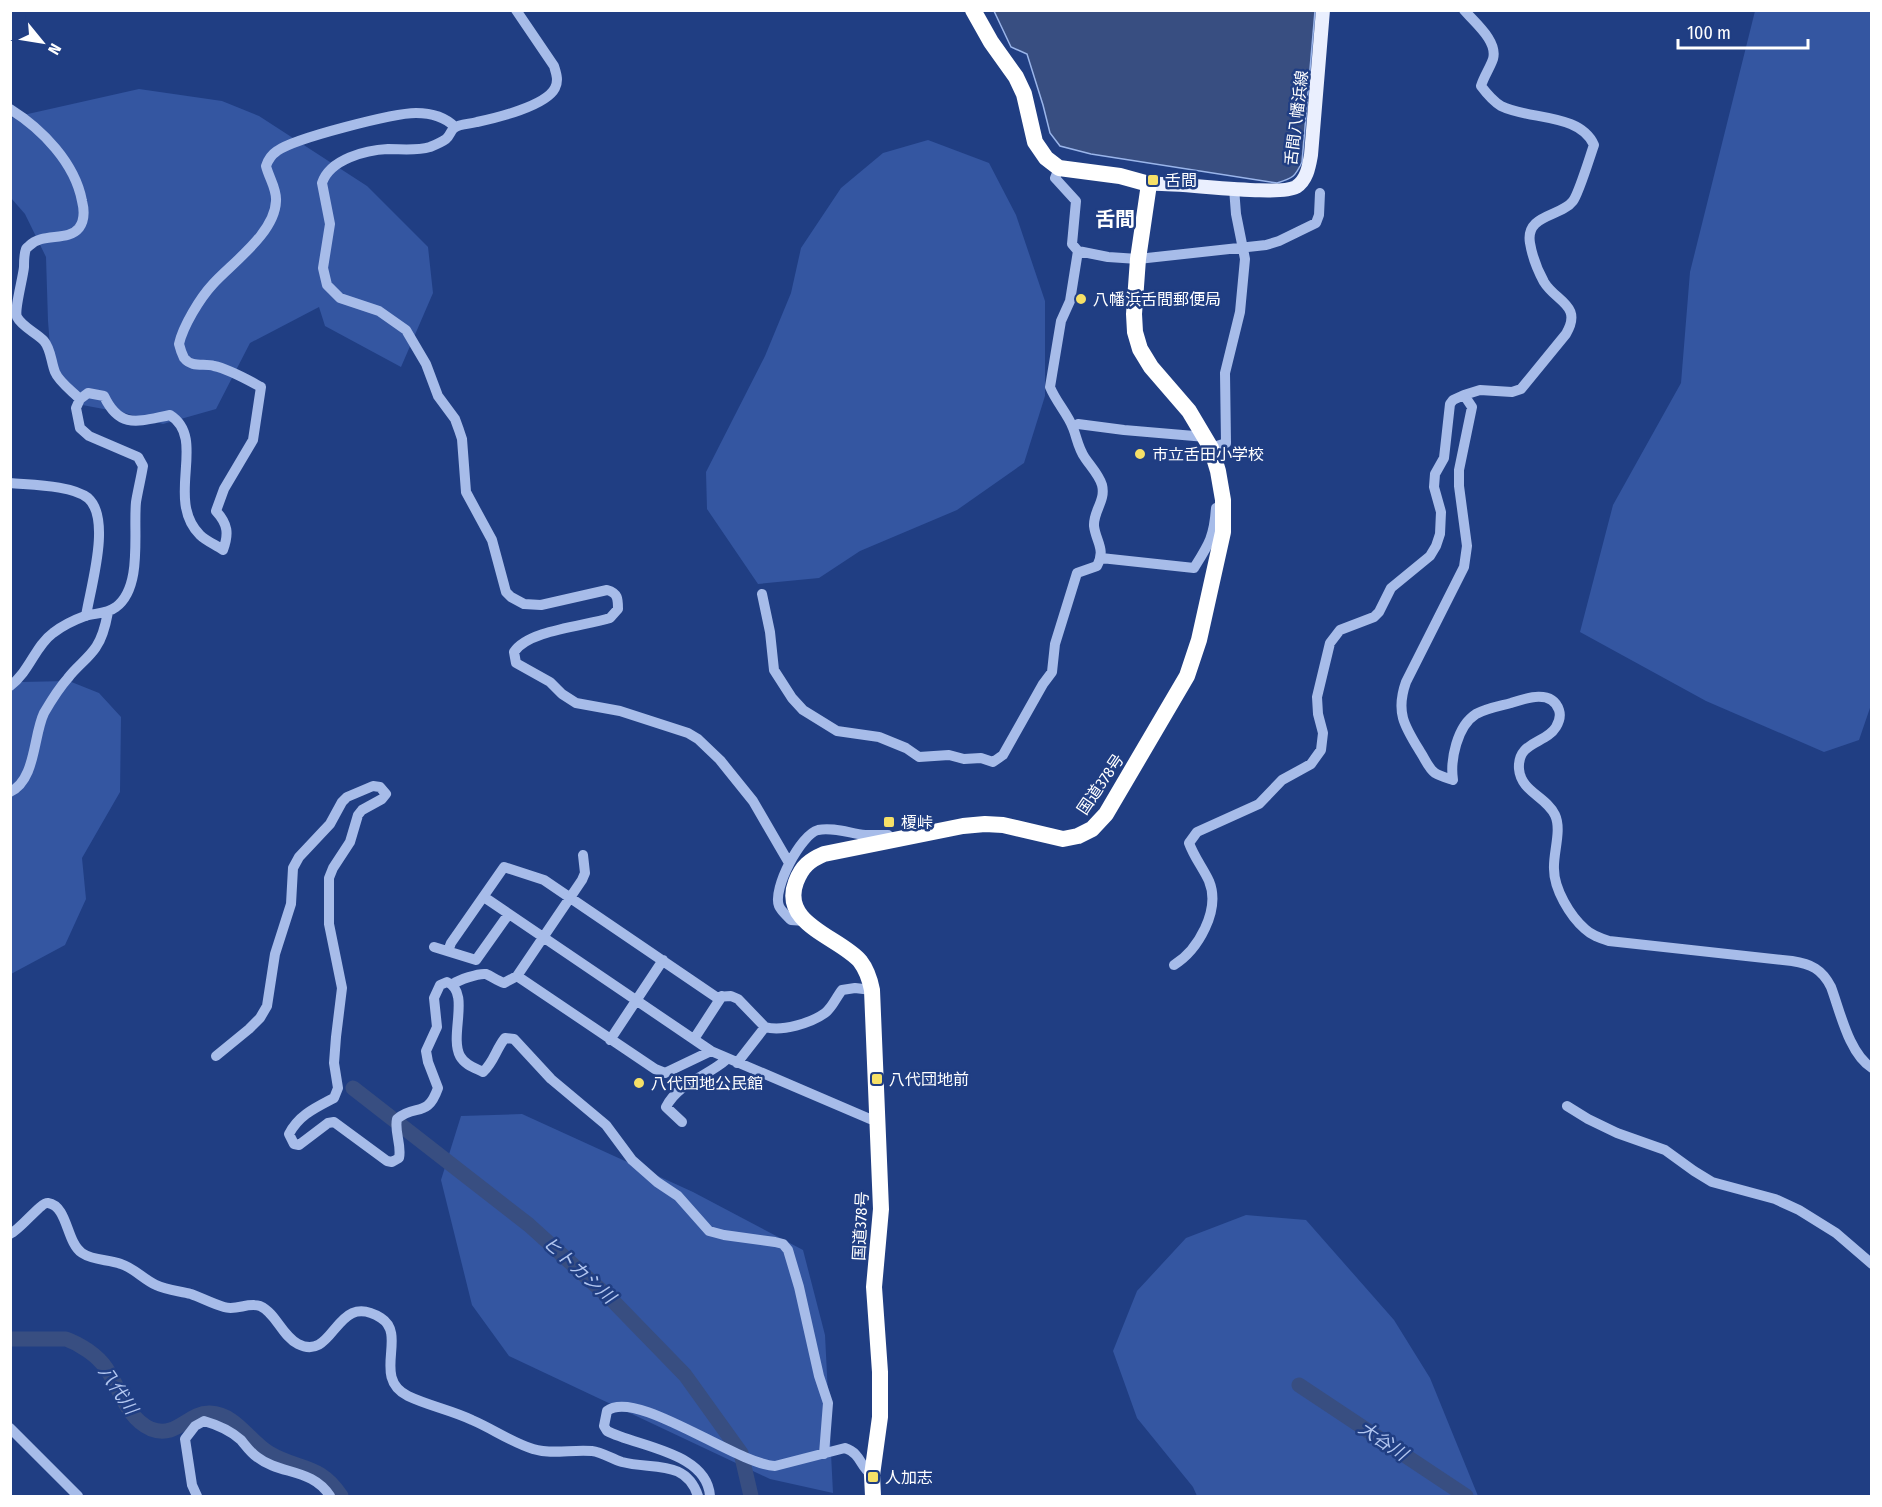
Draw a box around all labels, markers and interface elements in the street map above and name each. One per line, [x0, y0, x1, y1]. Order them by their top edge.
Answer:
north arrow [12, 12, 72, 72]
scale bar [1678, 12, 1808, 50]
text: 100 m [1687, 22, 1731, 44]
text: N [44, 40, 65, 58]
street label: 舌間八幡浜線 [1281, 69, 1312, 167]
place label: 舌間 [1165, 171, 1197, 190]
marker: 舌間 [1146, 173, 1160, 187]
district label: 舌間 [1095, 207, 1135, 231]
place label: 八幡浜舌間郵便局 [1093, 290, 1221, 309]
marker: 八幡浜舌間郵便局 [1074, 292, 1088, 306]
place label: 市立舌田小学校 [1152, 445, 1264, 464]
marker: 市立舌田小学校 [1133, 447, 1147, 461]
street label: 国道378号 [1073, 750, 1128, 818]
place label: 榎峠 [901, 813, 933, 832]
marker: 榎峠 [882, 815, 896, 829]
place label: 八代団地前 [889, 1070, 969, 1089]
marker: 八代団地前 [870, 1072, 884, 1086]
place label: 八代団地公民館 [651, 1074, 763, 1093]
marker: 八代団地公民館 [632, 1076, 646, 1090]
street label: 国道378号 [849, 1191, 872, 1261]
water label: ヒトカシ川 [538, 1232, 621, 1310]
water label: 八代川 [94, 1361, 143, 1420]
water label: 大谷川 [1354, 1417, 1413, 1466]
place label: 人加志 [885, 1468, 933, 1487]
marker: 人加志 [866, 1470, 880, 1484]

